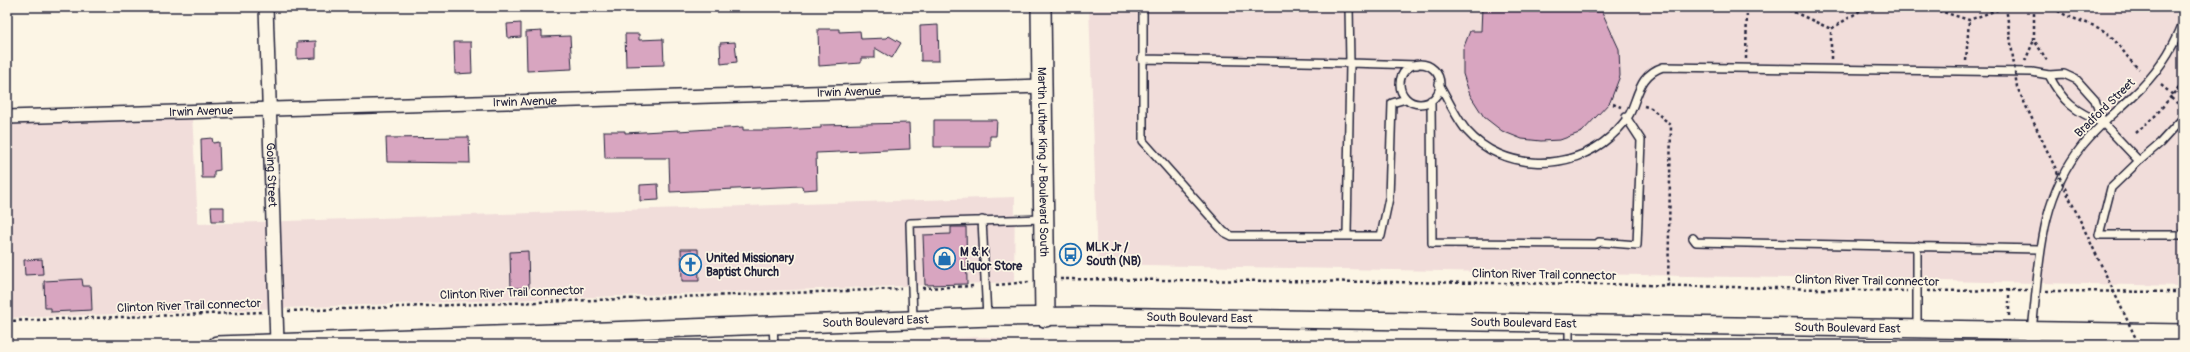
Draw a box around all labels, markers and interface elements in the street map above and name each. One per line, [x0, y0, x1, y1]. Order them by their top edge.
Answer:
street label: Martin Luther King Jr Boulevard South [1034, 67, 1052, 257]
street label: Bradford Street [2072, 75, 2138, 141]
street label: Irwin Avenue [816, 83, 881, 100]
street label: Irwin Avenue [492, 93, 557, 110]
street label: Irwin Avenue [169, 103, 233, 120]
street label: Going Street [263, 142, 280, 208]
place label: MLK Jr / South (NB) [1086, 240, 1142, 269]
bus stop icon: MLK Jr / South (NB) [1058, 241, 1084, 267]
place label: M & K Liquor Store [960, 245, 1023, 274]
shop icon: M & K Liquor Store [932, 246, 958, 272]
place label: United Missionary Baptist Church [706, 251, 795, 280]
church icon: United Missionary Baptist Church [677, 252, 703, 278]
street label: Clinton River Trail connector [1472, 266, 1617, 284]
street label: Clinton River Trail connector [1795, 272, 1940, 290]
street label: Clinton River Trail connector [440, 283, 585, 303]
street label: Clinton River Trail connector [117, 296, 262, 316]
street label: South Boulevard East [1146, 309, 1253, 326]
street label: South Boulevard East [822, 312, 929, 331]
street label: South Boulevard East [1470, 314, 1577, 331]
street label: South Boulevard East [1794, 319, 1901, 336]

